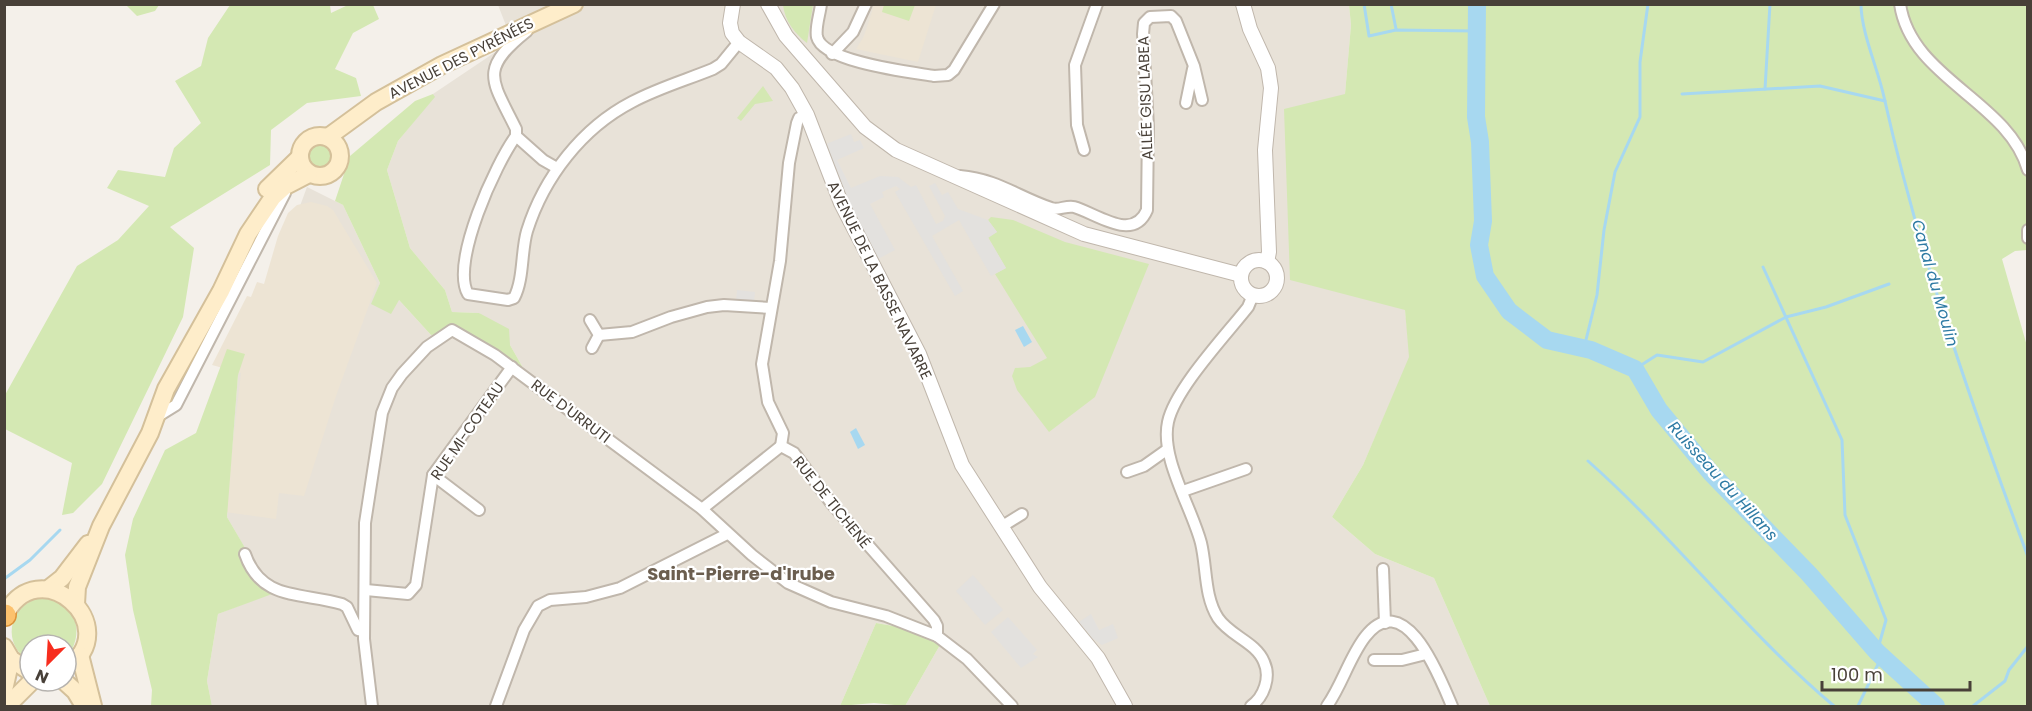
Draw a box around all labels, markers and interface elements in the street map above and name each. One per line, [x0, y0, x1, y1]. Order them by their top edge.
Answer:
street label: AVENUE DES PYRÉNÉES [385, 12, 537, 104]
street label: ALLÉE GISU LABEA [1132, 35, 1158, 161]
street label: AVENUE DE LA BASSE NAVARRE [823, 177, 937, 383]
water label: Canal du Moulin [1906, 217, 1964, 349]
street label: RUE D'URRUTI [527, 374, 615, 448]
street label: RUE MI-COTEAU [425, 378, 509, 484]
water label: Ruisseau du Hillans [1663, 416, 1783, 546]
street label: RUE DE TICHENÉ [788, 452, 876, 552]
district label: Saint-Pierre-d'Irube [647, 561, 835, 586]
north arrow [18, 633, 78, 693]
scale bar [1822, 654, 1970, 692]
text: 100 m [1831, 662, 1883, 687]
text: N [32, 663, 52, 689]

